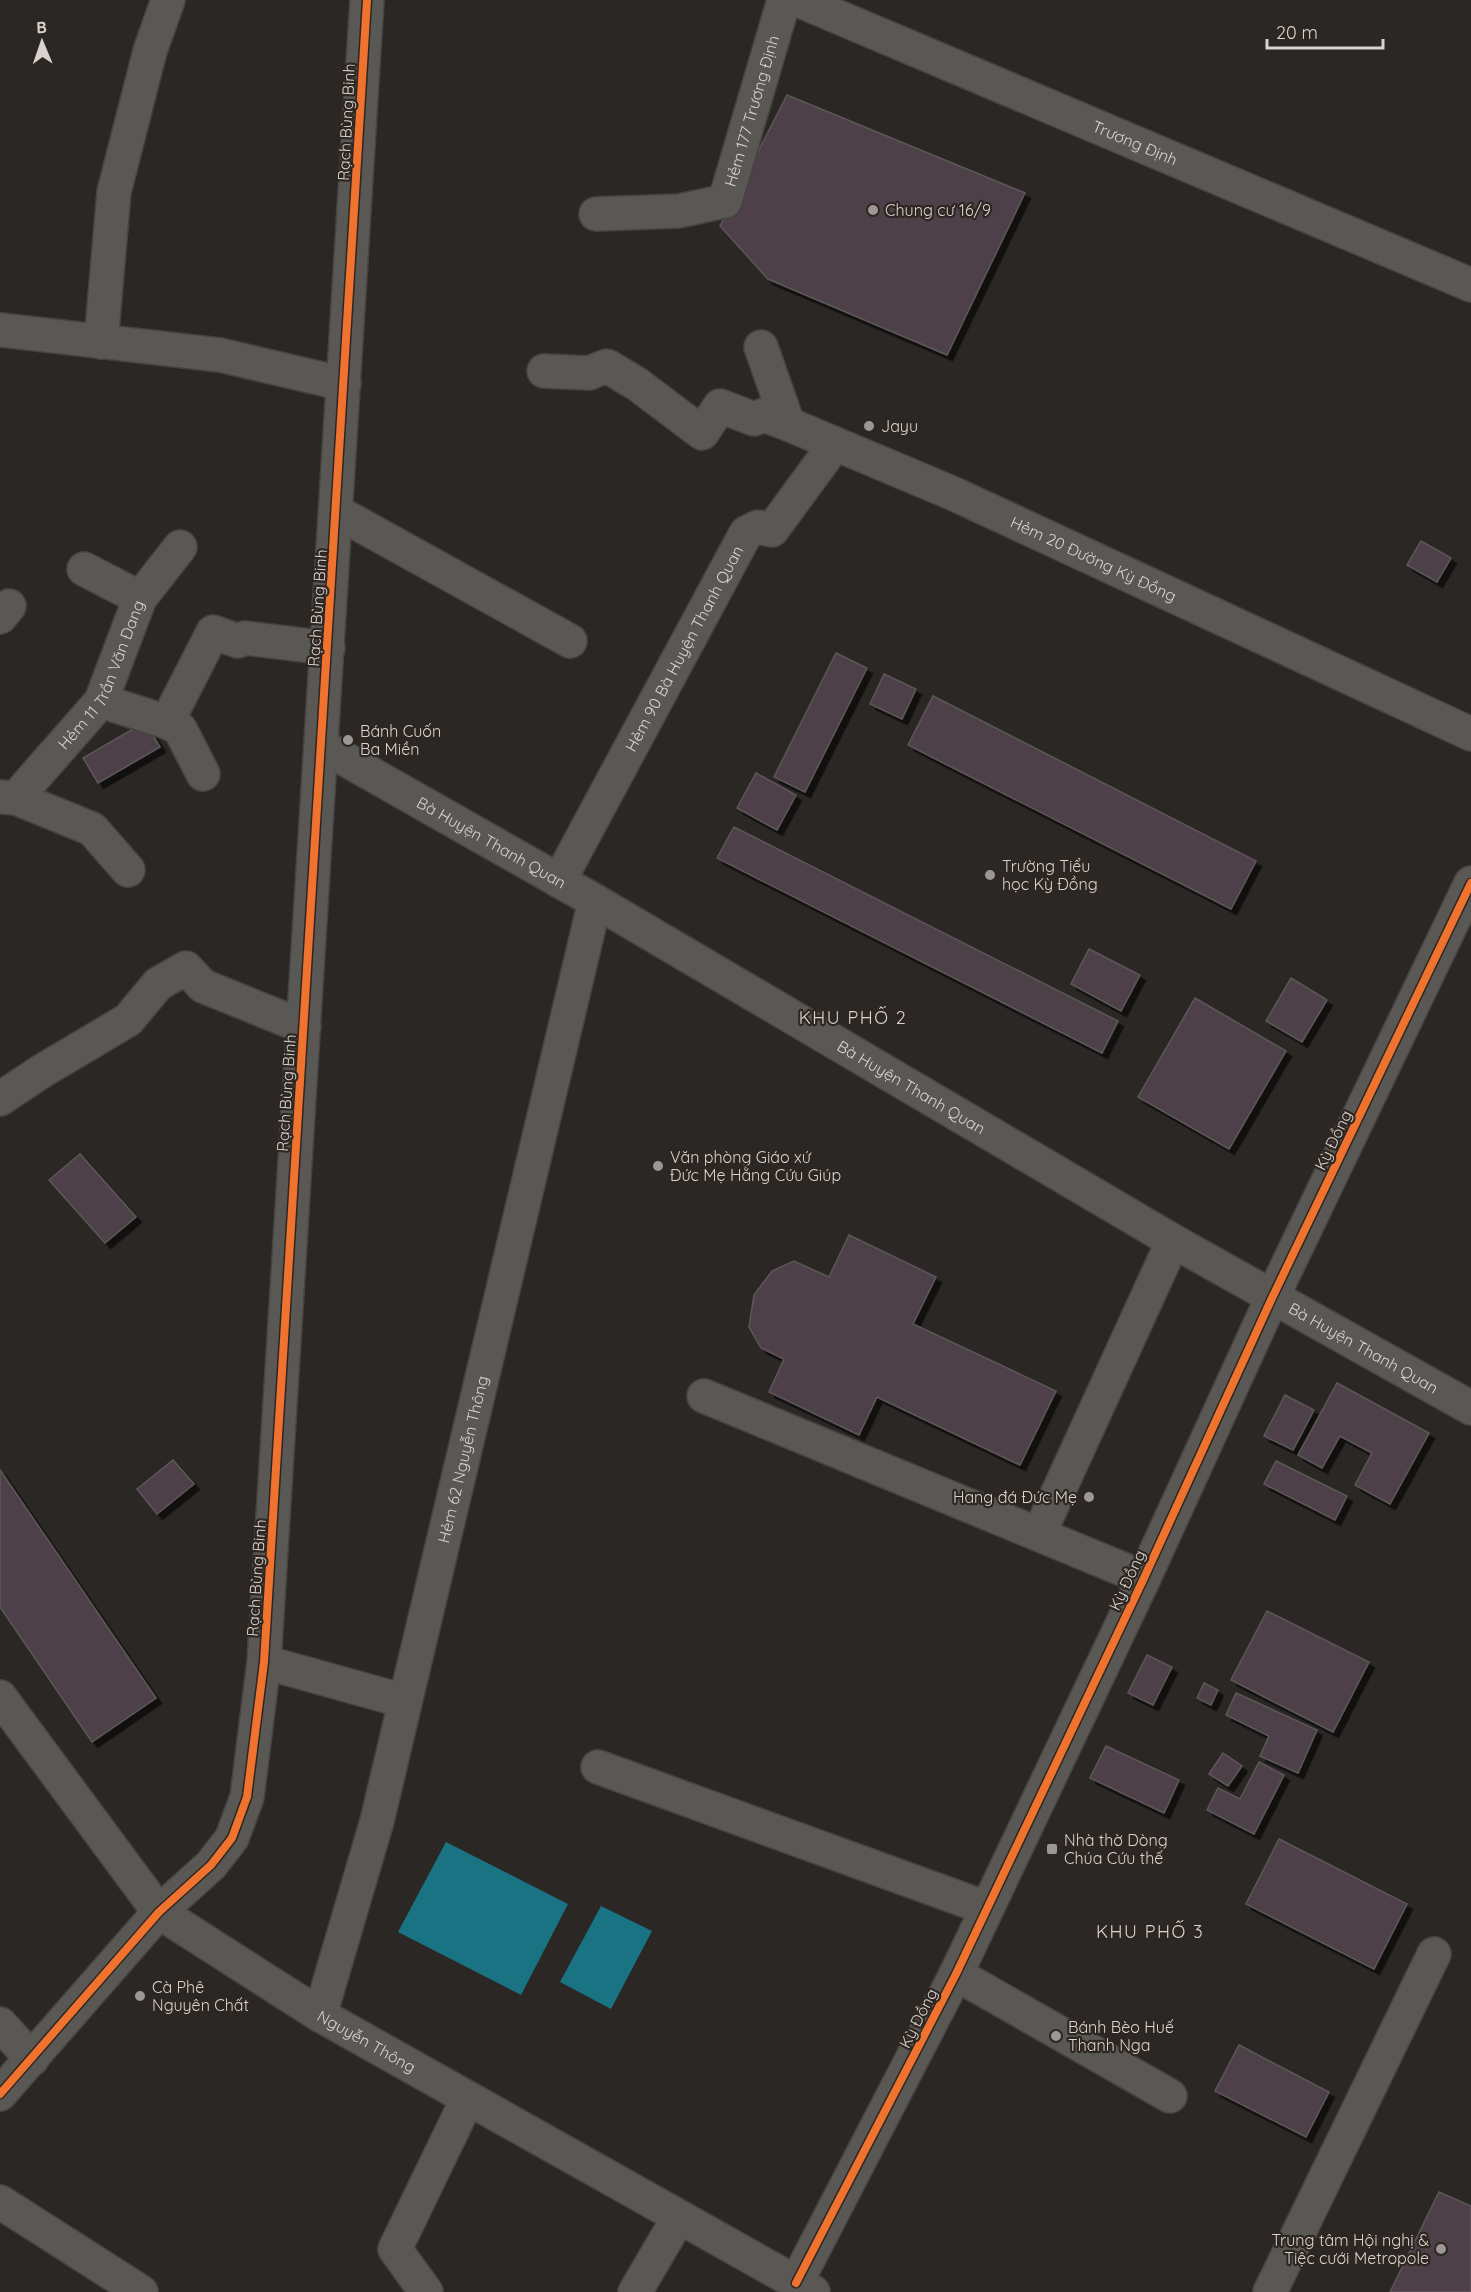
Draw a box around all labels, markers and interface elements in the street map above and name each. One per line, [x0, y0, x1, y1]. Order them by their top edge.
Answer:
north arrow [12, 12, 72, 72]
scale bar [1267, 12, 1382, 50]
text: B [36, 17, 47, 37]
text: 20 m [1276, 21, 1318, 44]
street label: Hẻm 177 Trương Định [720, 33, 783, 189]
street label: Rạch Bùng Binh [333, 63, 359, 181]
street label: Trương Định [1089, 116, 1181, 170]
place label: Chung cư 16/9 [885, 200, 991, 220]
marker: Chung cư 16/9 [866, 203, 880, 217]
place label: Jayu [881, 416, 918, 436]
marker: Jayu [862, 419, 876, 433]
street label: Hẻm 20 Đường Kỳ Ðồng [1007, 512, 1180, 606]
street label: Hẻm 90 Bà Huyện Thanh Quan [621, 542, 747, 755]
street label: Rạch Bùng Binh [303, 549, 331, 667]
street label: Hẻm 11 Trần Văn Đang [53, 597, 148, 753]
place label: Bánh Cuốn Ba Miền [360, 721, 441, 759]
marker: Bánh Cuốn Ba Miền [341, 733, 355, 747]
street label: Bà Huyện Thanh Quan [413, 792, 570, 893]
place label: Trường Tiểu học Kỳ Đồng [1002, 856, 1098, 894]
marker: Trường Tiểu học Kỳ Đồng [983, 868, 997, 882]
district label: KHU PHỐ 2 [799, 1006, 907, 1029]
street label: Rạch Bùng Binh [272, 1034, 300, 1152]
street label: Bà Huyện Thanh Quan [834, 1036, 989, 1138]
street label: Kỳ Ðồng [1310, 1107, 1356, 1173]
place label: Văn phòng Giáo xứ Đức Mẹ Hằng Cứu Giúp [670, 1147, 841, 1185]
marker: Văn phòng Giáo xứ Đức Mẹ Hằng Cứu Giúp [651, 1159, 665, 1173]
street label: Bà Huyện Thanh Quan [1285, 1298, 1442, 1398]
street label: Hẻm 62 Nguyễn Thông [433, 1374, 492, 1545]
place label: Hang đá Đức Mẹ [953, 1487, 1077, 1507]
marker: Hang đá Đức Mẹ [1082, 1490, 1096, 1504]
street label: Rạch Bùng Binh [242, 1519, 270, 1637]
street label: Kỳ Ðồng [1104, 1547, 1150, 1613]
place label: Nhà thờ Dòng Chúa Cứu thế [1064, 1830, 1168, 1868]
marker: Nhà thờ Dòng Chúa Cứu thế [1045, 1842, 1059, 1856]
district label: KHU PHỐ 3 [1096, 1920, 1204, 1943]
place label: Cà Phê Nguyên Chất [152, 1977, 249, 2015]
street label: Kỳ Ðồng [894, 1985, 942, 2051]
marker: Cà Phê Nguyên Chất [133, 1989, 147, 2003]
street label: Nguyễn Thông [314, 2006, 419, 2077]
place label: Bánh Bèo Huế Thanh Nga [1068, 2017, 1174, 2055]
marker: Bánh Bèo Huế Thanh Nga [1049, 2029, 1063, 2043]
place label: Trung tâm Hội nghị & Tiệc cưới Metropole [1271, 2230, 1429, 2268]
marker: Trung tâm Hội nghị & Tiệc cưới Metropole [1434, 2242, 1448, 2256]

